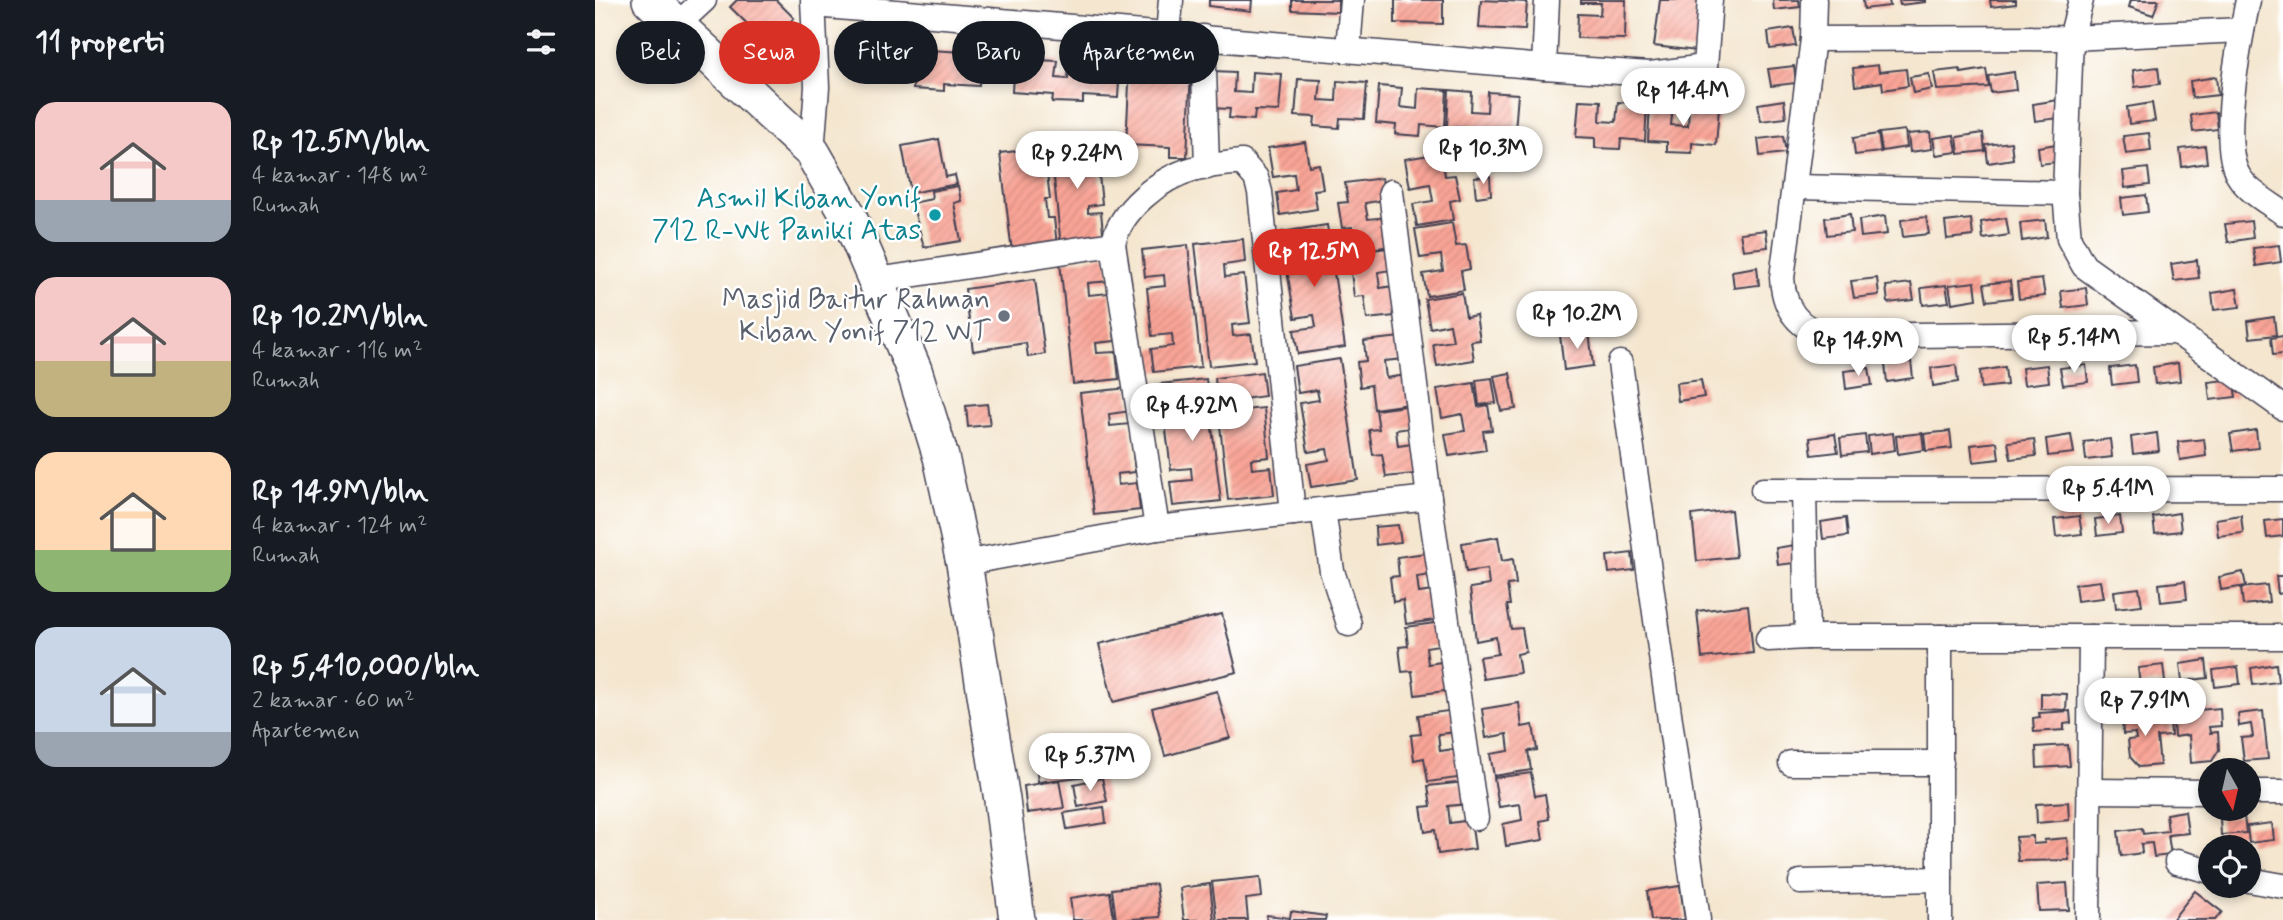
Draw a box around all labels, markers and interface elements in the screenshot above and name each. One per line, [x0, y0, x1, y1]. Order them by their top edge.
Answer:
chip: Beli [616, 21, 705, 84]
chip: Sewa [719, 21, 820, 84]
chip: Filter [834, 21, 938, 84]
chip: Baru [952, 21, 1045, 84]
chip: Apartemen [1059, 21, 1219, 84]
text: 11 properti [35, 23, 164, 62]
icon: filters [522, 23, 560, 61]
pin: Rp 14.4M [1611, 68, 1755, 128]
text: Rp 14.4M [1637, 76, 1729, 106]
text: Rp 12.5M/bln [252, 122, 429, 161]
pin: Rp 10.3M [1411, 127, 1555, 186]
icon: home [91, 130, 175, 214]
pin: Rp 9.24M [1005, 132, 1149, 191]
text: Rp 10.3M [1439, 134, 1527, 164]
text: Rp 9.24M [1031, 139, 1123, 169]
text: 4 kamar · 148 m² [252, 161, 428, 191]
place label: Asmil Kiban Yonif 712 R-Wt Paniki Atas [652, 181, 921, 250]
text: Rumah [252, 191, 320, 221]
marker: Asmil Kiban Yonif 712 R-Wt Paniki Atas [927, 207, 943, 223]
pin: Rp 12.5M [1242, 230, 1386, 289]
text: Rp 12.5M [1269, 237, 1359, 267]
place label: Masjid Baitur Rahman Kiban Yonif 712 WT [722, 282, 991, 351]
pin: Rp 10.2M [1505, 292, 1649, 351]
text: Rp 10.2M/bln [252, 297, 427, 336]
text: Rp 10.2M [1532, 299, 1622, 329]
icon: home [91, 305, 175, 389]
marker: Masjid Baitur Rahman Kiban Yonif 712 WT [996, 308, 1012, 324]
pin: Rp 5.14M [2002, 316, 2146, 375]
pin: Rp 14.9M [1786, 318, 1930, 378]
text: Rp 5.14M [2028, 323, 2120, 353]
text: Rp 14.9M [1813, 326, 1903, 356]
text: 4 kamar · 116 m² [252, 336, 423, 366]
text: Rumah [252, 366, 320, 396]
pin: Rp 4.92M [1120, 384, 1264, 443]
text: Rp 4.92M [1146, 391, 1238, 421]
pin: Rp 5.41M [2036, 466, 2180, 526]
text: Rp 14.9M/bln [252, 472, 428, 511]
text: Rp 5.41M [2062, 474, 2154, 504]
icon: home [91, 480, 175, 564]
text: 4 kamar · 124 m² [252, 511, 428, 541]
text: Rumah [252, 541, 320, 571]
text: Rp 5,410,000/bln [252, 647, 479, 686]
icon: home [91, 655, 175, 739]
pin: Rp 7.91M [2073, 678, 2217, 738]
text: 2 kamar · 60 m² [252, 686, 414, 716]
text: Rp 7.91M [2100, 686, 2190, 716]
text: Apartemen [252, 716, 360, 746]
pin: Rp 5.37M [1018, 734, 1162, 793]
text: Rp 5.37M [1045, 741, 1135, 771]
north arrow [2198, 758, 2261, 821]
map controls [2198, 758, 2261, 898]
button: locate [2198, 835, 2261, 898]

